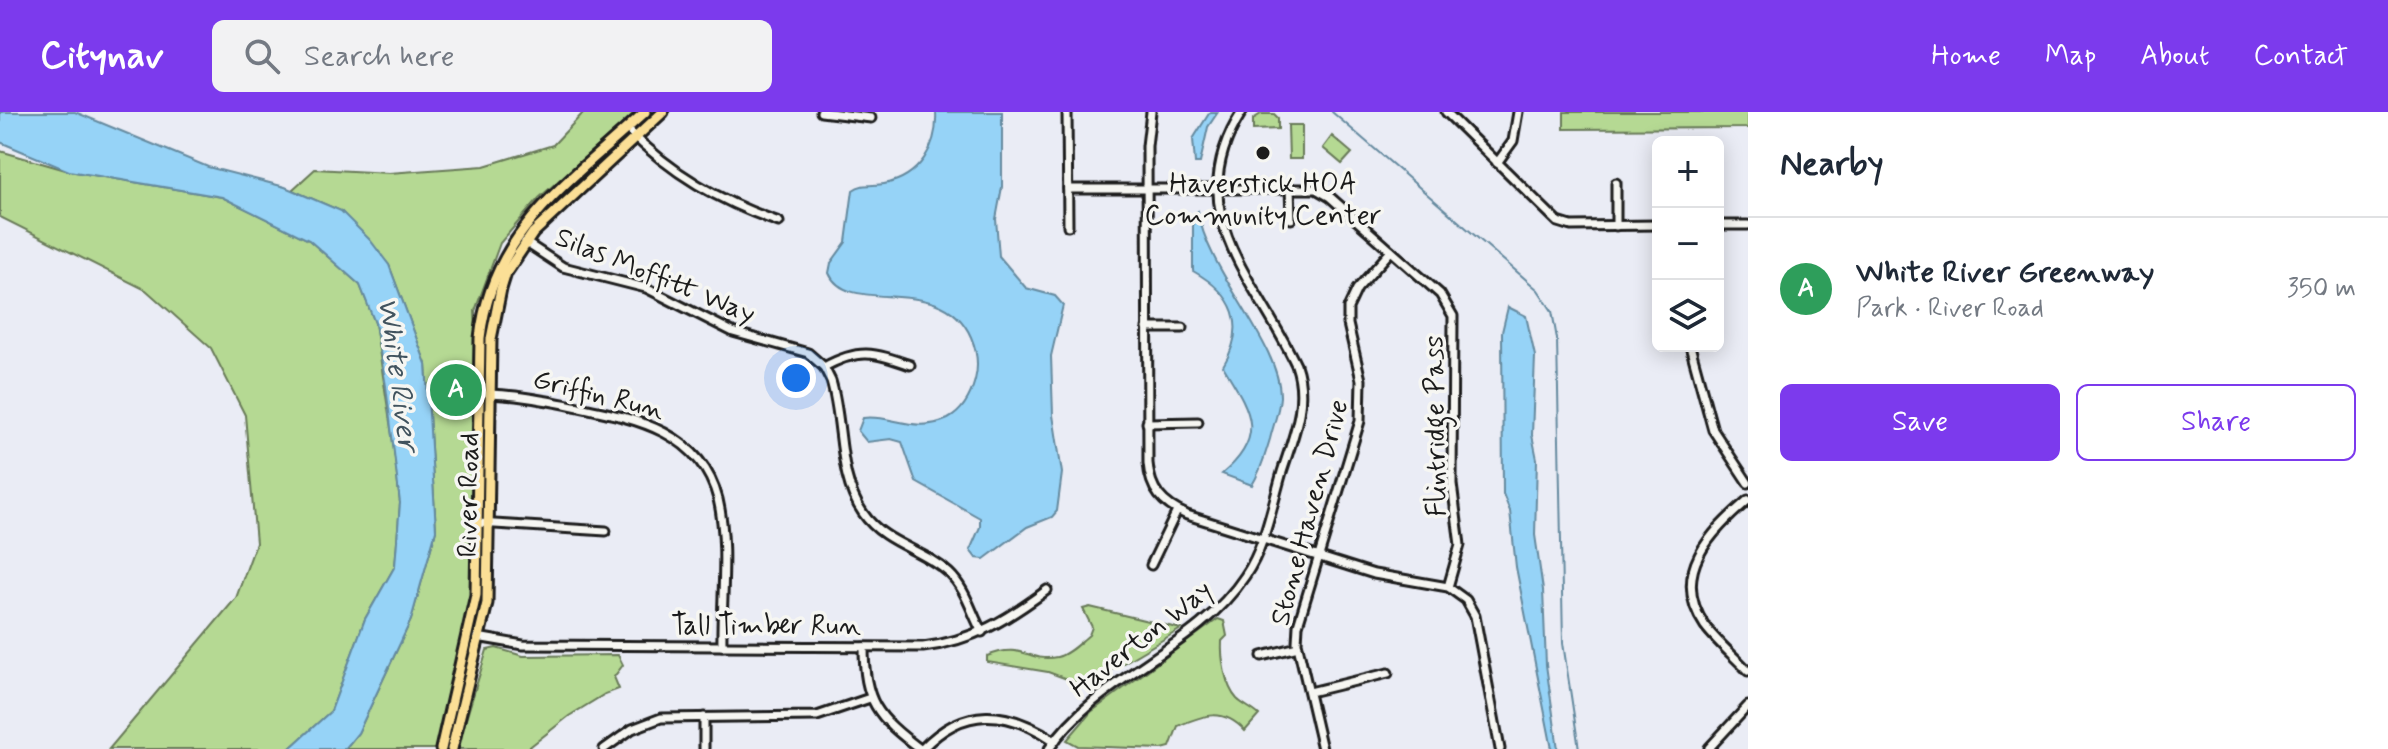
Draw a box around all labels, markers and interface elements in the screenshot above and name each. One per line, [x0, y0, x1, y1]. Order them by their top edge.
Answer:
search box [212, 20, 772, 92]
text: Citynav [40, 32, 164, 81]
icon: search [240, 34, 284, 78]
text: Search here [304, 37, 455, 76]
text: Home [1931, 38, 2001, 75]
text: Map [2045, 38, 2096, 75]
text: About [2140, 38, 2209, 75]
text: Contact [2253, 38, 2348, 75]
map controls [1652, 136, 1724, 352]
button: + [1652, 136, 1724, 208]
text: Nearby [1780, 142, 1884, 187]
marker: Haverstick HOA Community Center [1254, 144, 1272, 162]
place label: Haverstick HOA Community Center [1144, 166, 1382, 235]
button: − [1652, 208, 1724, 280]
street label: Silas Moffitt Way [549, 219, 761, 333]
text: White River Greenway [1856, 253, 2154, 292]
text: A [1797, 272, 1815, 306]
text: 350 m [2287, 272, 2356, 306]
button: layers [1652, 280, 1724, 352]
text: Park · River Road [1856, 292, 2044, 326]
water label: White River [367, 295, 428, 457]
street label: Flintridge Pass [1416, 335, 1460, 517]
your location [776, 358, 816, 398]
pin: A [430, 360, 482, 420]
street label: Griffin Run [529, 361, 668, 430]
button: Save [1780, 384, 2060, 461]
button: Share [2076, 384, 2356, 461]
street label: Stone Haven Drive [1262, 396, 1358, 630]
street label: River Road [450, 432, 489, 558]
street label: Haverton Way [1063, 573, 1220, 707]
street label: Tall Timber Run [671, 608, 861, 645]

